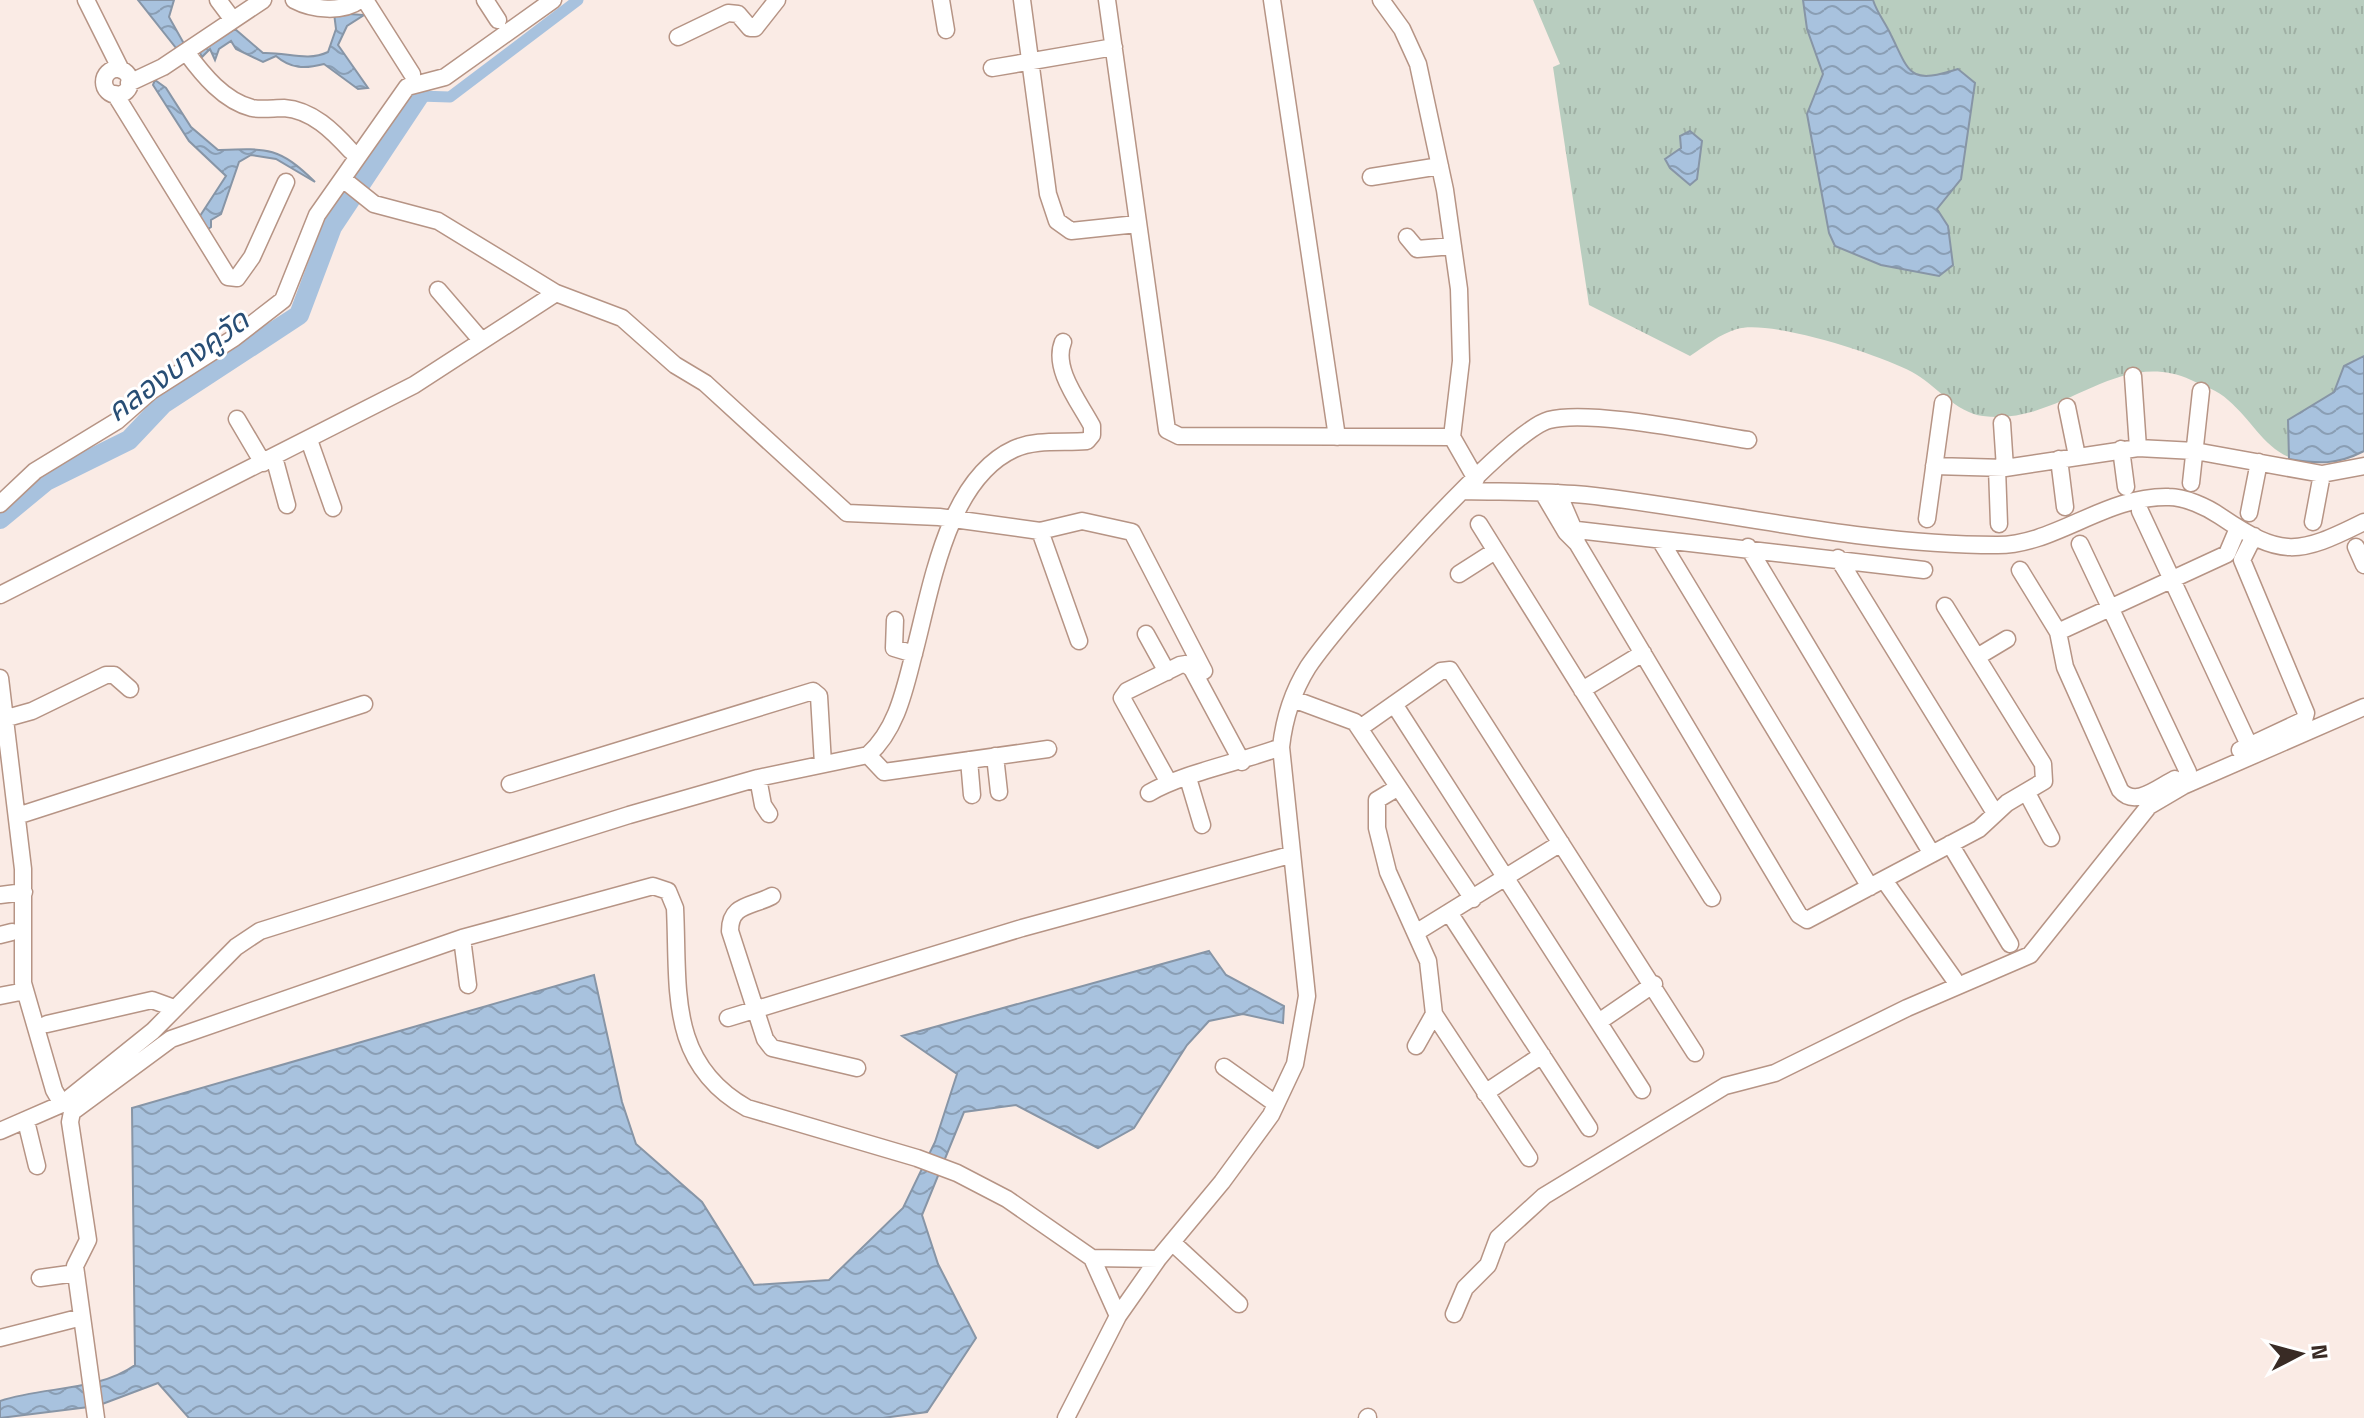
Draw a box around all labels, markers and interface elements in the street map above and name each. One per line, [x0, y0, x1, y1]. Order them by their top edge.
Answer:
water label: คลองบางคูวัด [96, 296, 259, 433]
north arrow [2260, 1314, 2340, 1394]
text: N [2302, 1343, 2338, 1361]

